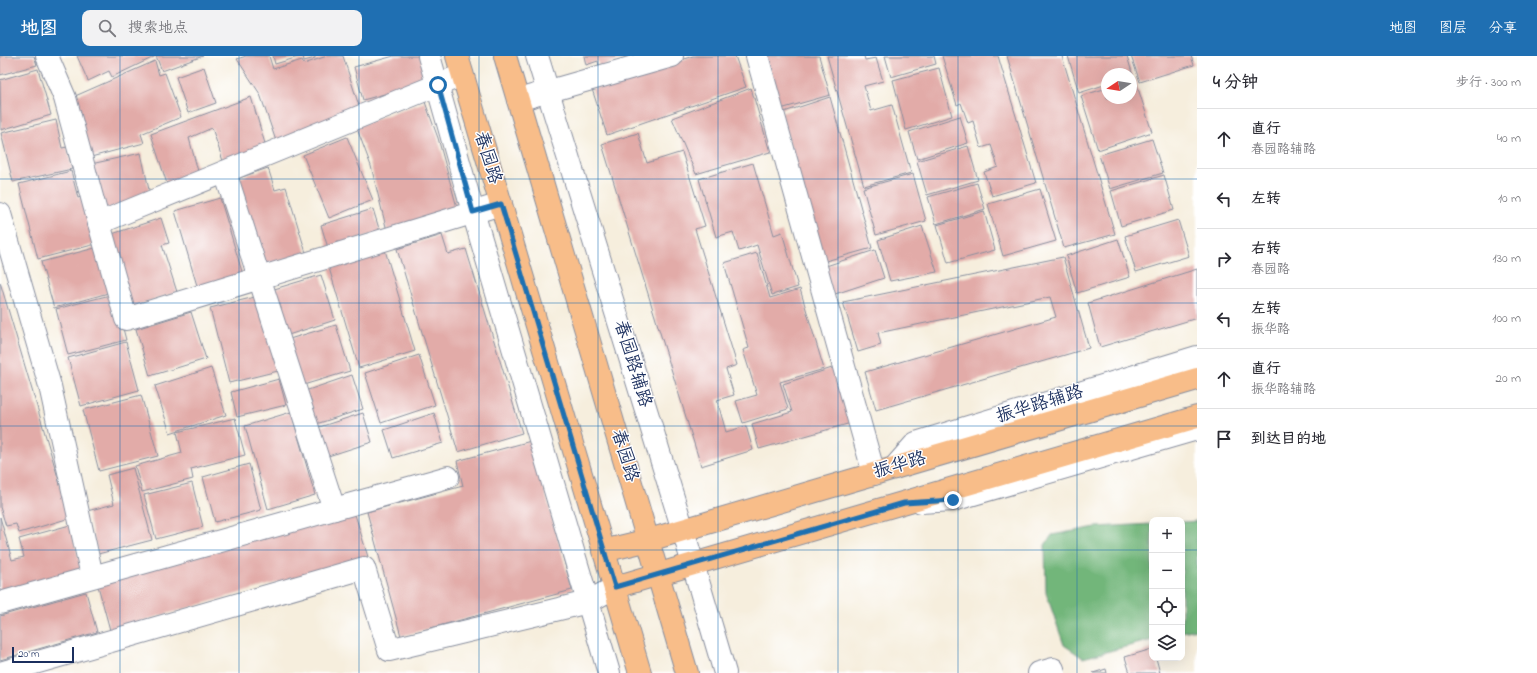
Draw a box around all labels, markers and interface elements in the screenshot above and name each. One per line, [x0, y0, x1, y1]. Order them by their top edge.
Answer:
search box [82, 10, 362, 46]
text: 地图 [20, 16, 58, 43]
icon: search [96, 17, 118, 39]
text: 搜索地点 [128, 17, 188, 39]
text: 地图 [1389, 18, 1417, 39]
text: 图层 [1439, 18, 1467, 39]
text: 分享 [1489, 18, 1517, 39]
north arrow [1101, 68, 1137, 104]
text: 4 分钟 [1213, 70, 1258, 95]
text: 步行 · 300 m [1456, 73, 1521, 92]
route start [429, 76, 447, 94]
text: 直行 [1251, 118, 1281, 140]
street label: 春园路 [467, 128, 507, 188]
icon: ahead [1213, 128, 1235, 150]
text: 40 m [1497, 129, 1521, 148]
text: 春园路辅路 [1251, 140, 1316, 159]
icon: left [1213, 188, 1235, 210]
text: 左转 [1251, 188, 1281, 210]
text: 10 m [1498, 189, 1521, 208]
text: 右转 [1251, 238, 1281, 260]
icon: right [1213, 248, 1235, 270]
text: 130 m [1493, 249, 1521, 268]
text: 春园路 [1251, 260, 1290, 279]
text: 左转 [1251, 298, 1281, 320]
icon: left [1213, 308, 1235, 330]
text: 100 m [1492, 309, 1521, 328]
street label: 春园路辅路 [606, 317, 658, 411]
text: 振华路 [1251, 320, 1290, 339]
text: 直行 [1251, 358, 1281, 380]
icon: ahead [1213, 368, 1235, 390]
text: 20 m [1496, 369, 1521, 388]
street label: 振华路辅路 [993, 379, 1087, 431]
text: 振华路辅路 [1251, 380, 1316, 399]
street label: 春园路 [604, 426, 644, 486]
icon: arrive [1213, 428, 1235, 450]
text: 到达目的地 [1251, 428, 1326, 450]
street label: 振华路 [870, 446, 930, 486]
route end [944, 491, 962, 509]
map controls [1149, 517, 1185, 661]
button: + [1149, 517, 1185, 553]
button: − [1149, 553, 1185, 589]
button: locate [1149, 589, 1185, 625]
button: layers [1149, 625, 1185, 661]
scale bar [12, 645, 74, 664]
text: 20 m [18, 646, 40, 662]

